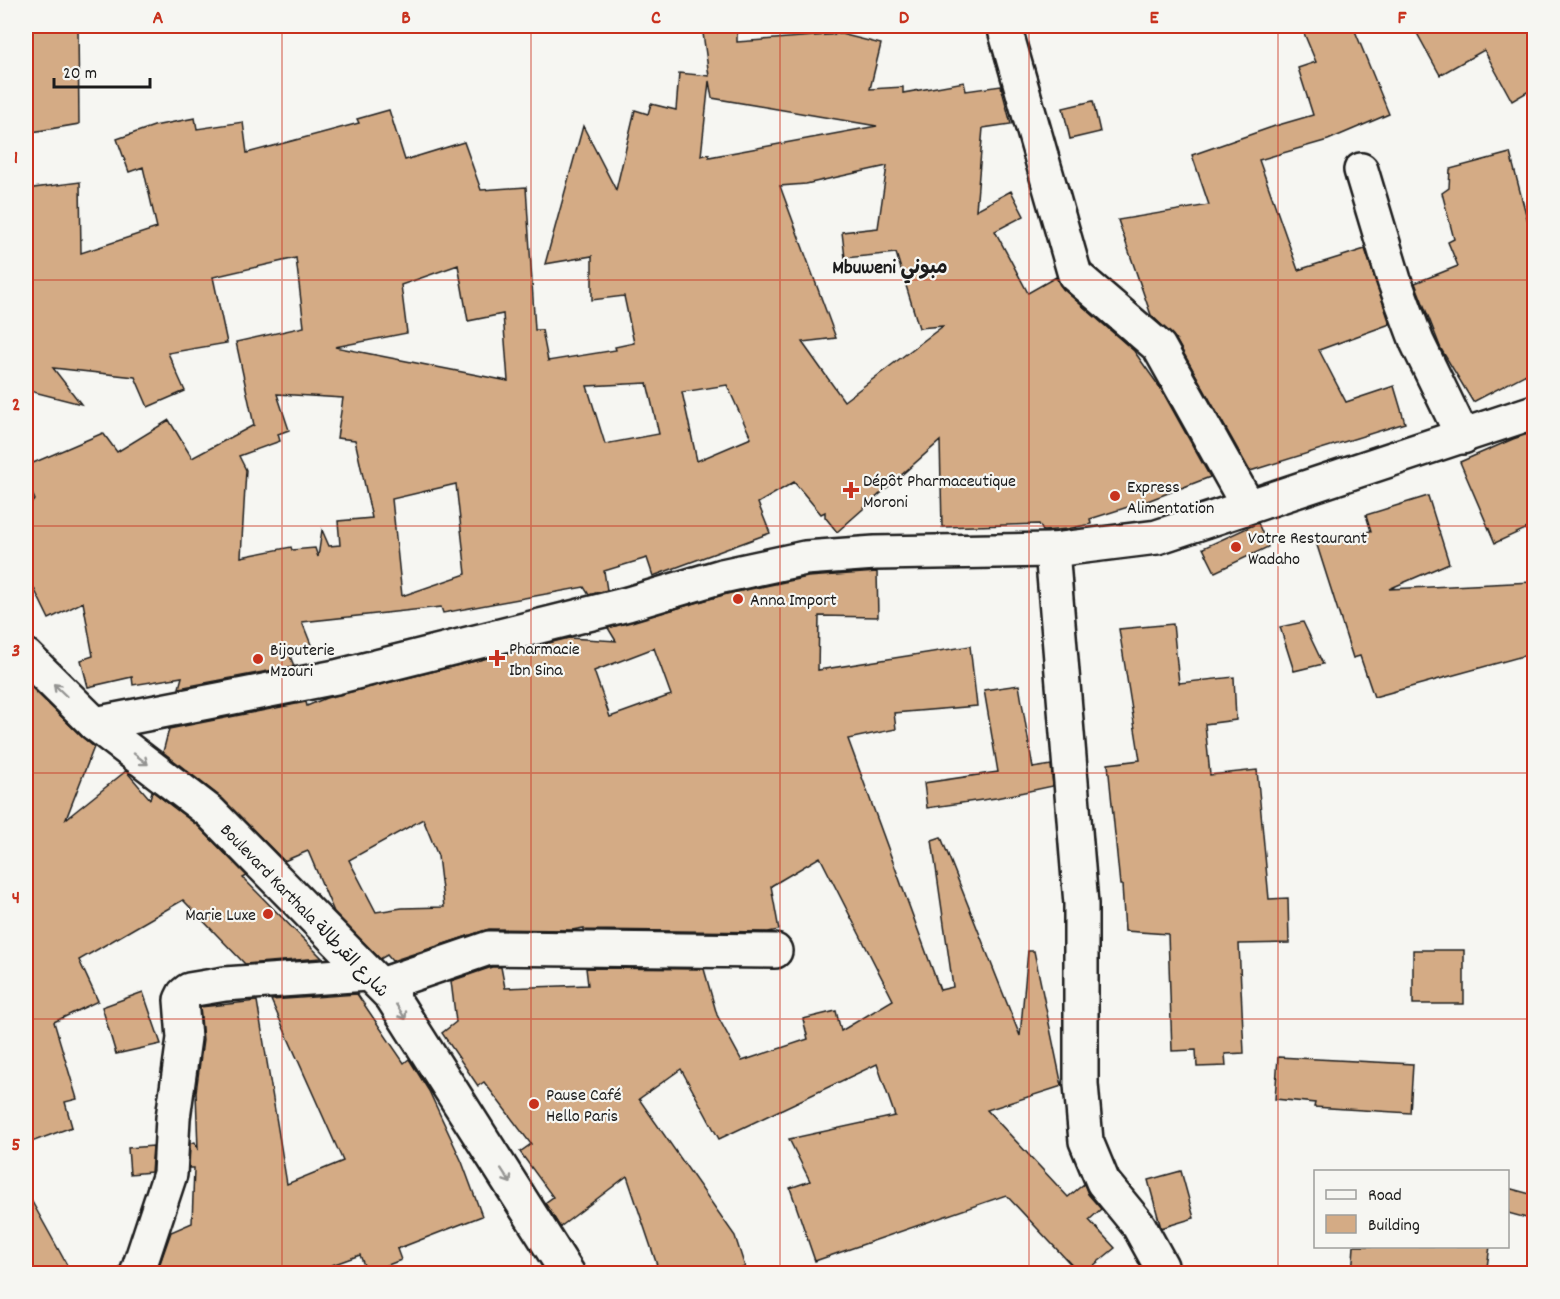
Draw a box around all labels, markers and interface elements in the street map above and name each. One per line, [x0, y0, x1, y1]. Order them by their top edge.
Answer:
text: A [153, 5, 164, 33]
text: B [401, 5, 411, 33]
text: C [651, 5, 661, 33]
text: D [899, 5, 910, 33]
text: E [1149, 5, 1159, 33]
text: F [1398, 5, 1408, 33]
scale bar [54, 51, 150, 89]
text: 20 m [63, 62, 97, 87]
text: 1 [14, 145, 18, 173]
district label: Mbuweni مبوني [832, 255, 948, 284]
text: 2 [12, 392, 20, 420]
place label: Dépôt Pharmaceutique Moroni [863, 470, 1016, 516]
place label: Express Alimentation [1127, 476, 1214, 522]
marker: Dépôt Pharmaceutique Moroni [844, 483, 858, 497]
marker: Express Alimentation [1108, 489, 1122, 503]
place label: Votre Restaurant Wadaho [1248, 527, 1368, 573]
marker: Votre Restaurant Wadaho [1229, 540, 1243, 554]
place label: Anna Import [750, 589, 837, 614]
marker: Anna Import [731, 592, 745, 606]
text: 3 [12, 638, 20, 666]
place label: Pharmacie Ibn Sina [509, 638, 580, 684]
place label: Bijouterie Mzouri [270, 639, 335, 685]
marker: Pharmacie Ibn Sina [490, 651, 504, 665]
marker: Bijouterie Mzouri [251, 652, 265, 666]
one-way arrow [53, 683, 68, 697]
one-way arrow [133, 753, 149, 766]
street label: Boulevard Karthala شارع القرطالة [213, 819, 393, 1004]
text: 4 [12, 885, 20, 913]
place label: Marie Luxe [185, 904, 256, 929]
marker: Marie Luxe [261, 907, 275, 921]
one-way arrow [395, 1003, 407, 1020]
place label: Pause Café Hello Paris [546, 1084, 622, 1130]
marker: Pause Café Hello Paris [527, 1097, 541, 1111]
text: 5 [11, 1132, 21, 1160]
one-way arrow [500, 1167, 512, 1184]
legend [1314, 1170, 1509, 1248]
text: Road [1368, 1184, 1402, 1209]
text: Building [1368, 1214, 1420, 1239]

